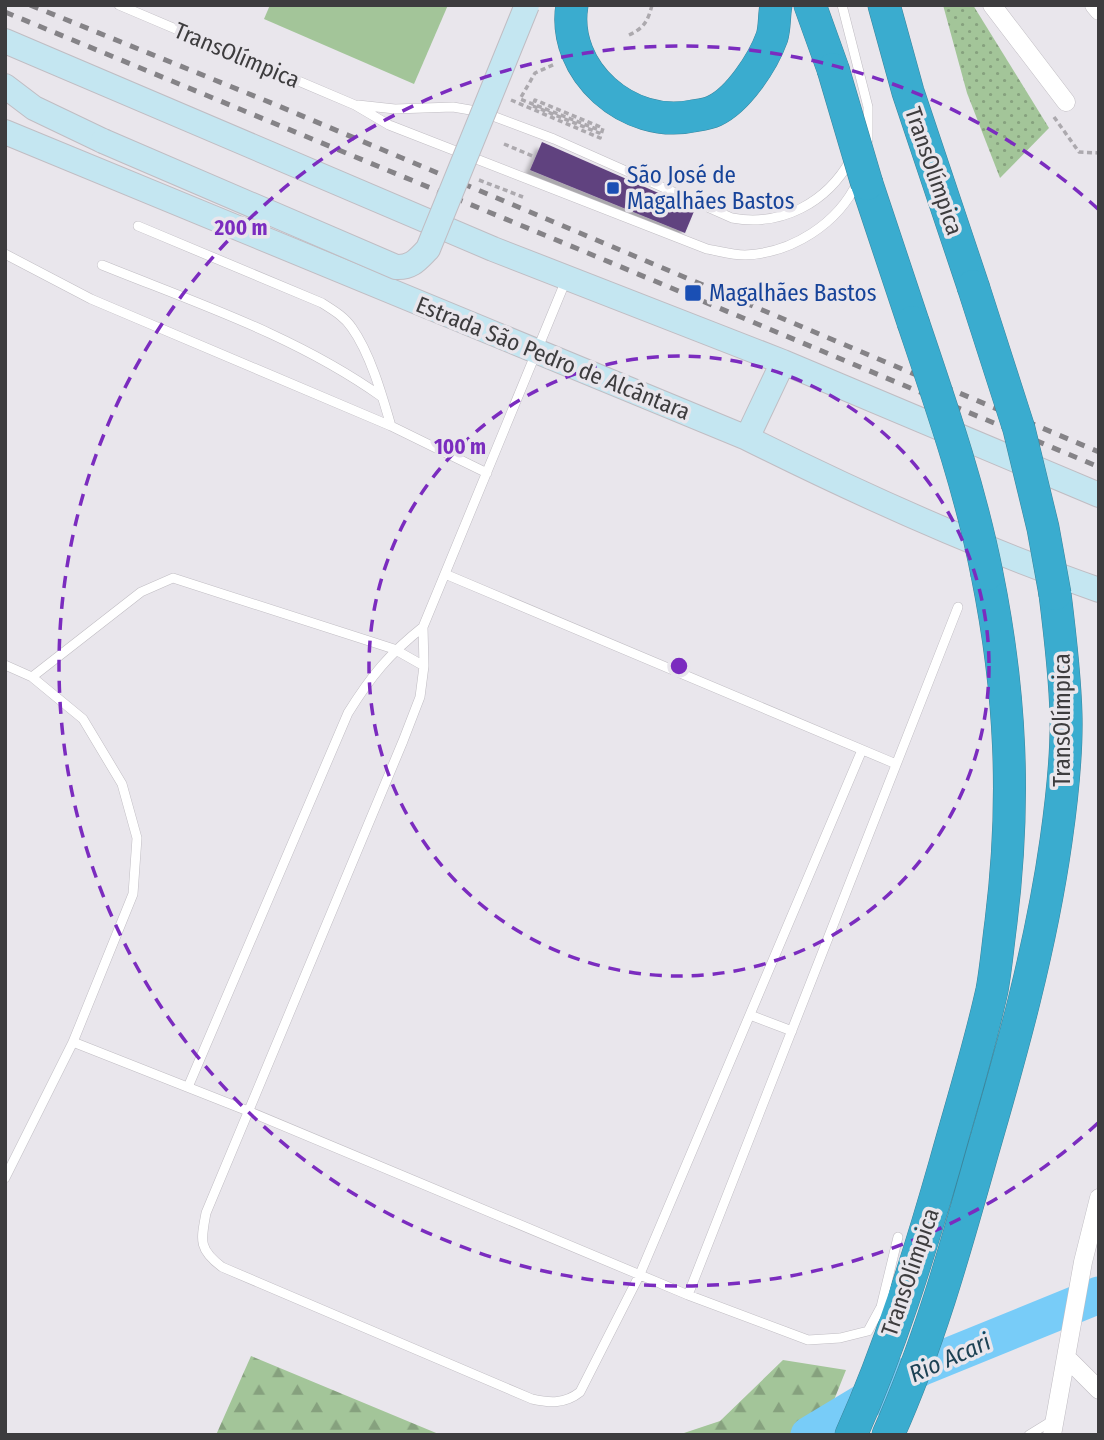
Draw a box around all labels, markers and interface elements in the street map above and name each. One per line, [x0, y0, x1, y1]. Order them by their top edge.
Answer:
street label: TransOlímpica [170, 16, 304, 94]
street label: TransOlímpica [899, 103, 969, 239]
place label: São José de Magalhães Bastos [627, 161, 795, 215]
marker: São José de Magalhães Bastos [605, 180, 621, 196]
text: 200 m [213, 215, 268, 241]
place label: Magalhães Bastos [709, 279, 877, 307]
marker: Magalhães Bastos [683, 283, 703, 303]
street label: Estrada São Pedro de Alcântara [412, 290, 694, 426]
text: 100 m [434, 434, 486, 460]
street label: TransOlímpica [1048, 653, 1076, 787]
centre of rings [667, 654, 691, 678]
street label: TransOlímpica [875, 1204, 945, 1340]
water label: Rio Acari [905, 1328, 995, 1388]

